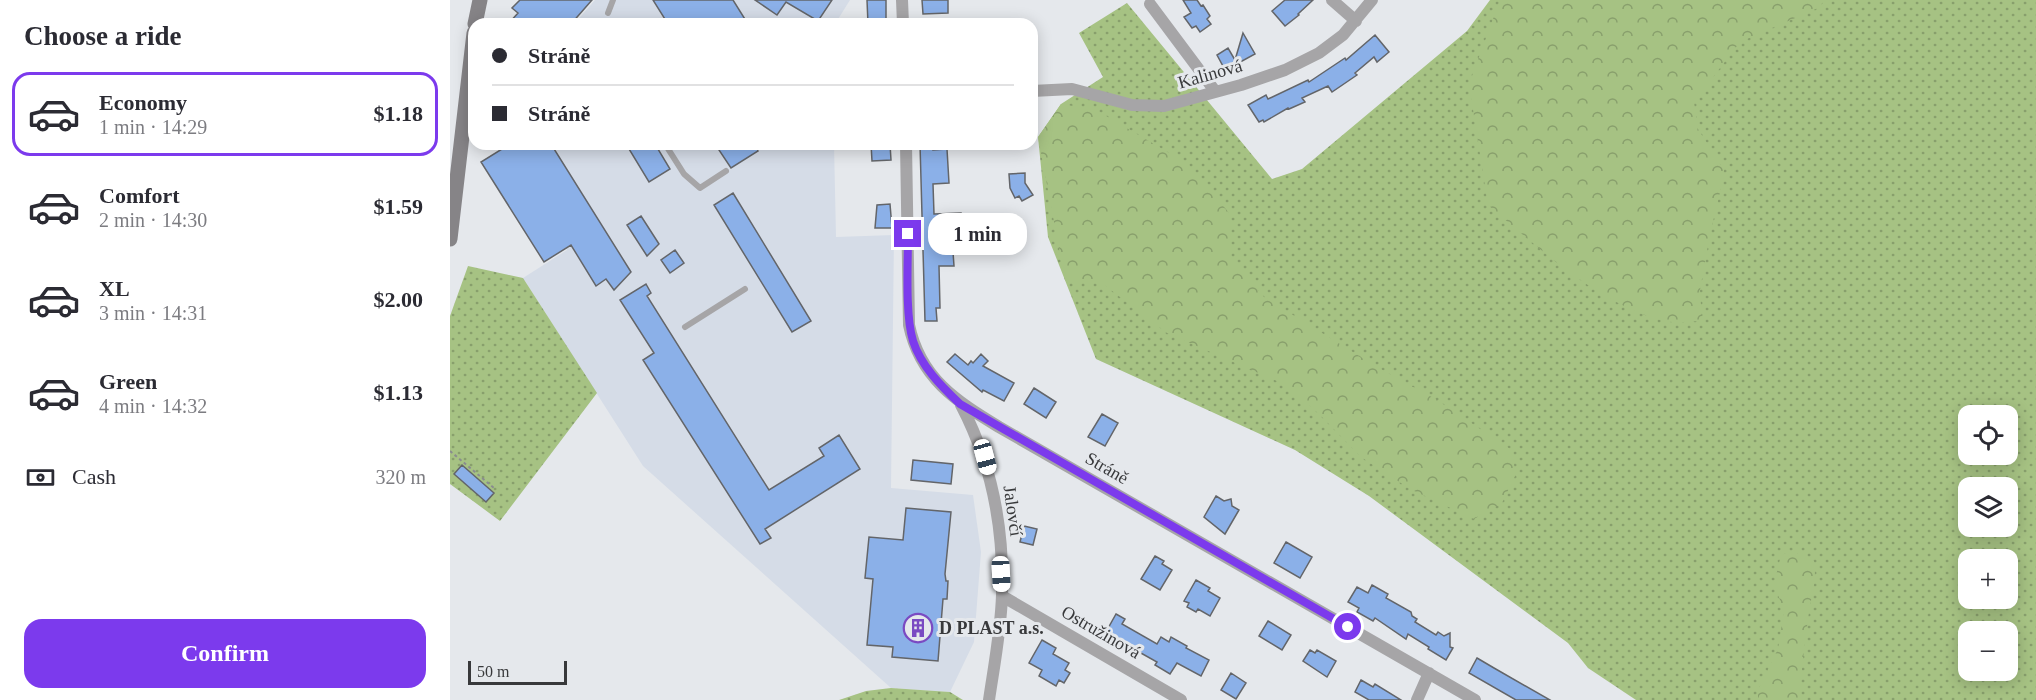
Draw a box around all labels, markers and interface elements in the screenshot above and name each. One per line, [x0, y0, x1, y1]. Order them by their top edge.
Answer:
text: Choose a ride [24, 21, 182, 51]
text: Stráně [528, 43, 590, 68]
street label: Kalinová [1176, 55, 1244, 93]
icon: car [27, 87, 81, 141]
text: Economy [99, 90, 187, 115]
text: $1.18 [374, 101, 423, 126]
text: Stráně [528, 101, 590, 126]
text: 1 min · 14:29 [99, 116, 207, 138]
icon: car [27, 180, 81, 234]
text: Comfort [99, 183, 180, 208]
text: $1.59 [374, 194, 423, 219]
text: 2 min · 14:30 [99, 209, 207, 231]
callout: 1 min [929, 213, 1028, 255]
route end [894, 220, 921, 247]
text: 1 min [953, 223, 1002, 245]
icon: car [27, 273, 81, 327]
text: XL [99, 276, 130, 301]
text: $2.00 [374, 287, 423, 312]
text: 3 min · 14:31 [99, 302, 207, 324]
icon: car [27, 366, 81, 420]
text: Green [99, 369, 157, 394]
text: $1.13 [374, 380, 423, 405]
text: 4 min · 14:32 [99, 395, 207, 417]
map controls [1958, 405, 2018, 681]
button: locate [1958, 405, 2018, 465]
car [972, 437, 998, 477]
street label: Stráně [1082, 448, 1132, 488]
icon: cash [24, 461, 57, 494]
text: Cash [72, 464, 116, 489]
text: 320 m [375, 466, 426, 488]
button: layers [1958, 477, 2018, 537]
street label: Jalovčí [1000, 484, 1026, 538]
button: + [1958, 549, 2018, 609]
car [991, 556, 1011, 592]
street label: Ostružinová [1058, 601, 1144, 663]
building icon: D PLAST a.s. [902, 612, 934, 644]
route start [1334, 613, 1361, 640]
place label: D PLAST a.s. [939, 618, 1044, 638]
button: Confirm [24, 619, 426, 688]
button: − [1958, 621, 2018, 681]
scale bar [468, 658, 567, 686]
text: 50 m [477, 663, 509, 680]

